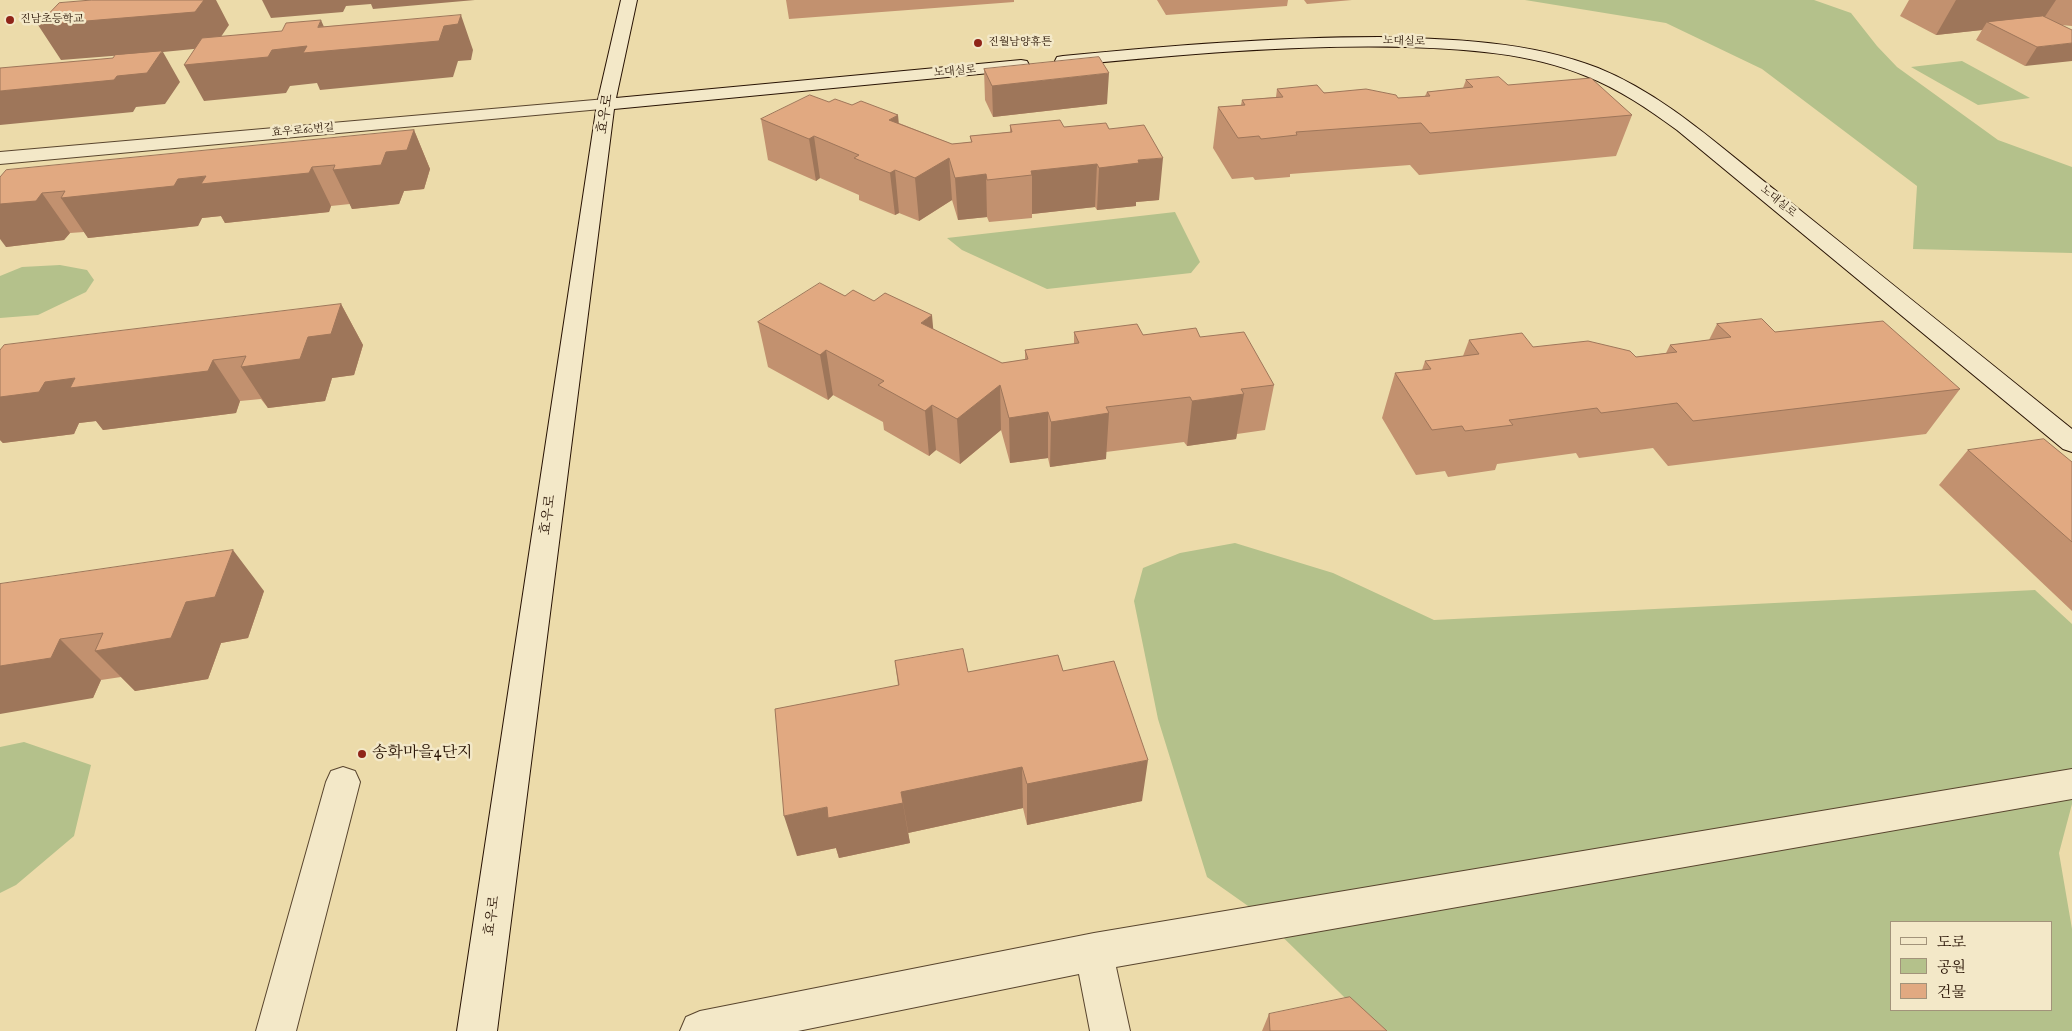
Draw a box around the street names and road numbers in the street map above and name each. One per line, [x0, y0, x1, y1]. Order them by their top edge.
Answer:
street label: 노대실로 [1383, 35, 1425, 49]
street label: 노대실로 [933, 64, 977, 80]
street label: 효우로 [595, 93, 617, 135]
street label: 효우로60번길 [271, 122, 335, 140]
street label: 노대실로 [1757, 183, 1799, 221]
street label: 효우로 [538, 494, 560, 536]
street label: 효우로 [482, 895, 504, 937]

